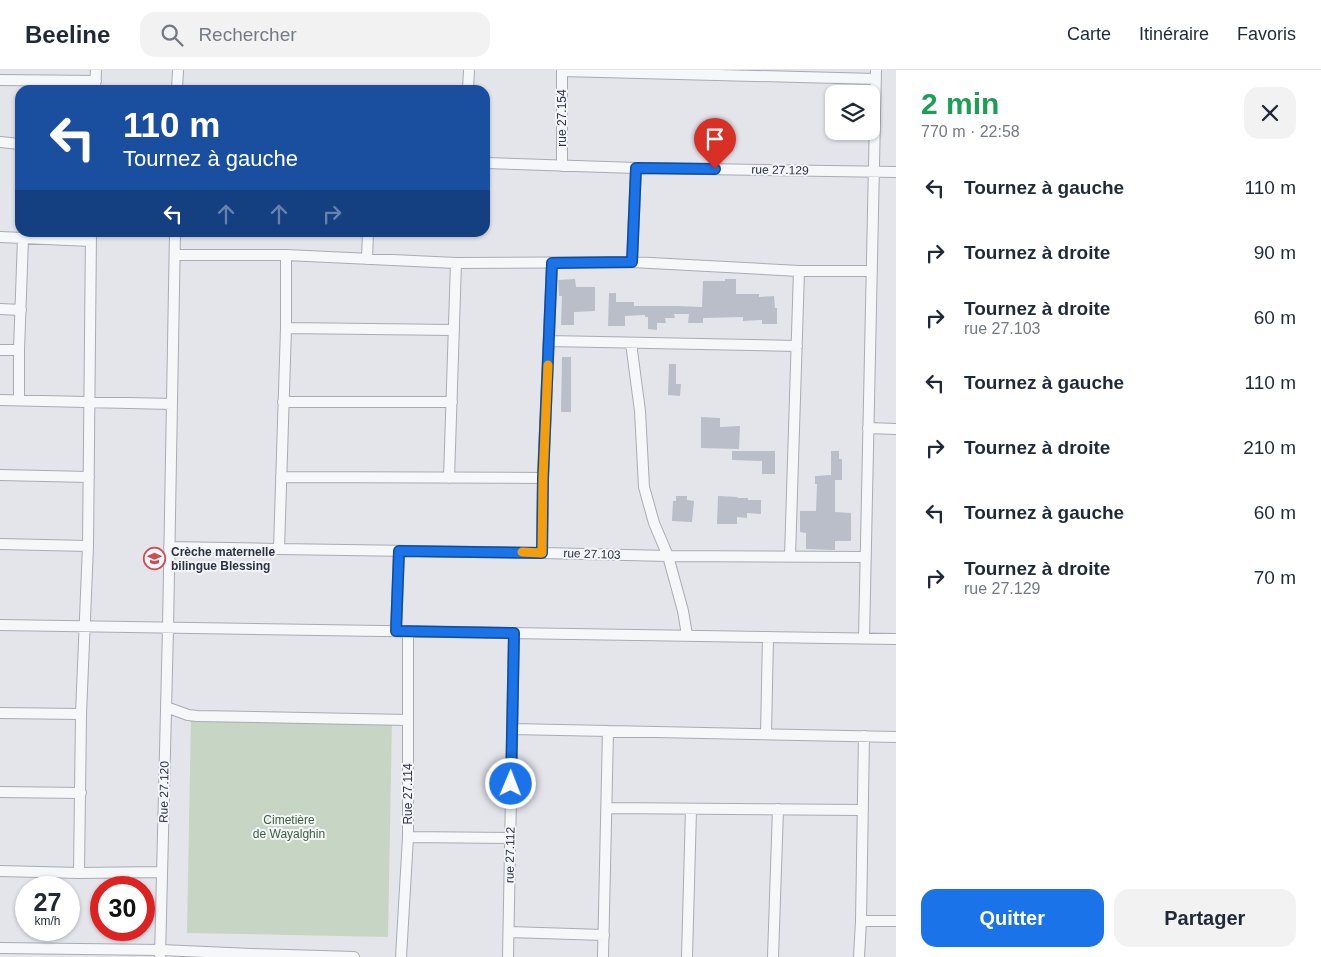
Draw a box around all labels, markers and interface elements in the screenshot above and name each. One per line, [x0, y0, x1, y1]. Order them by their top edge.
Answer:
search box [140, 12, 490, 57]
text: Beeline [25, 21, 110, 48]
icon: search [158, 21, 186, 49]
text: Rechercher [198, 24, 297, 45]
text: Carte [1067, 24, 1111, 44]
text: Itinéraire [1139, 24, 1209, 44]
text: Favoris [1237, 24, 1296, 44]
map controls [825, 85, 880, 140]
button: layers [825, 85, 880, 140]
text: 2 min [921, 87, 999, 120]
button: close [1244, 87, 1296, 139]
street label: rue 27.154 [555, 89, 569, 147]
icon: left [40, 105, 105, 170]
text: 110 m [123, 105, 220, 144]
pin [694, 118, 736, 169]
text: 770 m · 22:58 [921, 123, 1020, 140]
icon: arrive [701, 125, 729, 153]
text: Tournez à gauche [123, 146, 298, 171]
street label: rue 27.129 [751, 163, 809, 178]
icon: left [921, 174, 949, 202]
text: Tournez à gauche [964, 177, 1124, 198]
text: 110 m [1245, 177, 1296, 198]
icon: left [159, 200, 187, 228]
icon: ahead [212, 200, 240, 228]
icon: ahead [265, 200, 293, 228]
icon: right [318, 200, 346, 228]
icon: right [921, 239, 949, 267]
text: Tournez à droite [964, 242, 1110, 263]
text: 90 m [1254, 242, 1296, 263]
text: Tournez à droite [964, 298, 1110, 319]
icon: right [921, 304, 949, 332]
text: 60 m [1254, 307, 1296, 328]
text: rue 27.103 [964, 320, 1041, 337]
icon: left [921, 369, 949, 397]
text: Tournez à gauche [964, 372, 1124, 393]
text: 110 m [1245, 372, 1296, 393]
icon: right [921, 434, 949, 462]
text: Tournez à droite [964, 437, 1110, 458]
text: 210 m [1243, 437, 1296, 458]
icon: left [921, 499, 949, 527]
text: Tournez à gauche [964, 502, 1124, 523]
text: 60 m [1254, 502, 1296, 523]
place label: Crèche maternelle bilingue Blessing [171, 545, 275, 573]
street label: rue 27.103 [563, 546, 621, 562]
school or university icon: Crèche maternelle bilingue Blessing [143, 547, 167, 571]
text: Tournez à droite [964, 558, 1110, 579]
icon: right [921, 564, 949, 592]
text: 70 m [1254, 567, 1296, 588]
text: rue 27.129 [964, 580, 1041, 597]
position arrow [484, 757, 536, 809]
street label: Rue 27.120 [156, 761, 172, 823]
street label: Rue 27.114 [401, 763, 415, 825]
park label: Cimetière de Wayalghin [253, 813, 325, 841]
street label: rue 27.112 [503, 826, 517, 883]
speed limit sign: 30 [90, 876, 155, 941]
text: 27 [34, 888, 61, 916]
button: Quitter [921, 889, 1104, 947]
button: Partager [1114, 889, 1296, 947]
text: km/h [34, 914, 61, 928]

